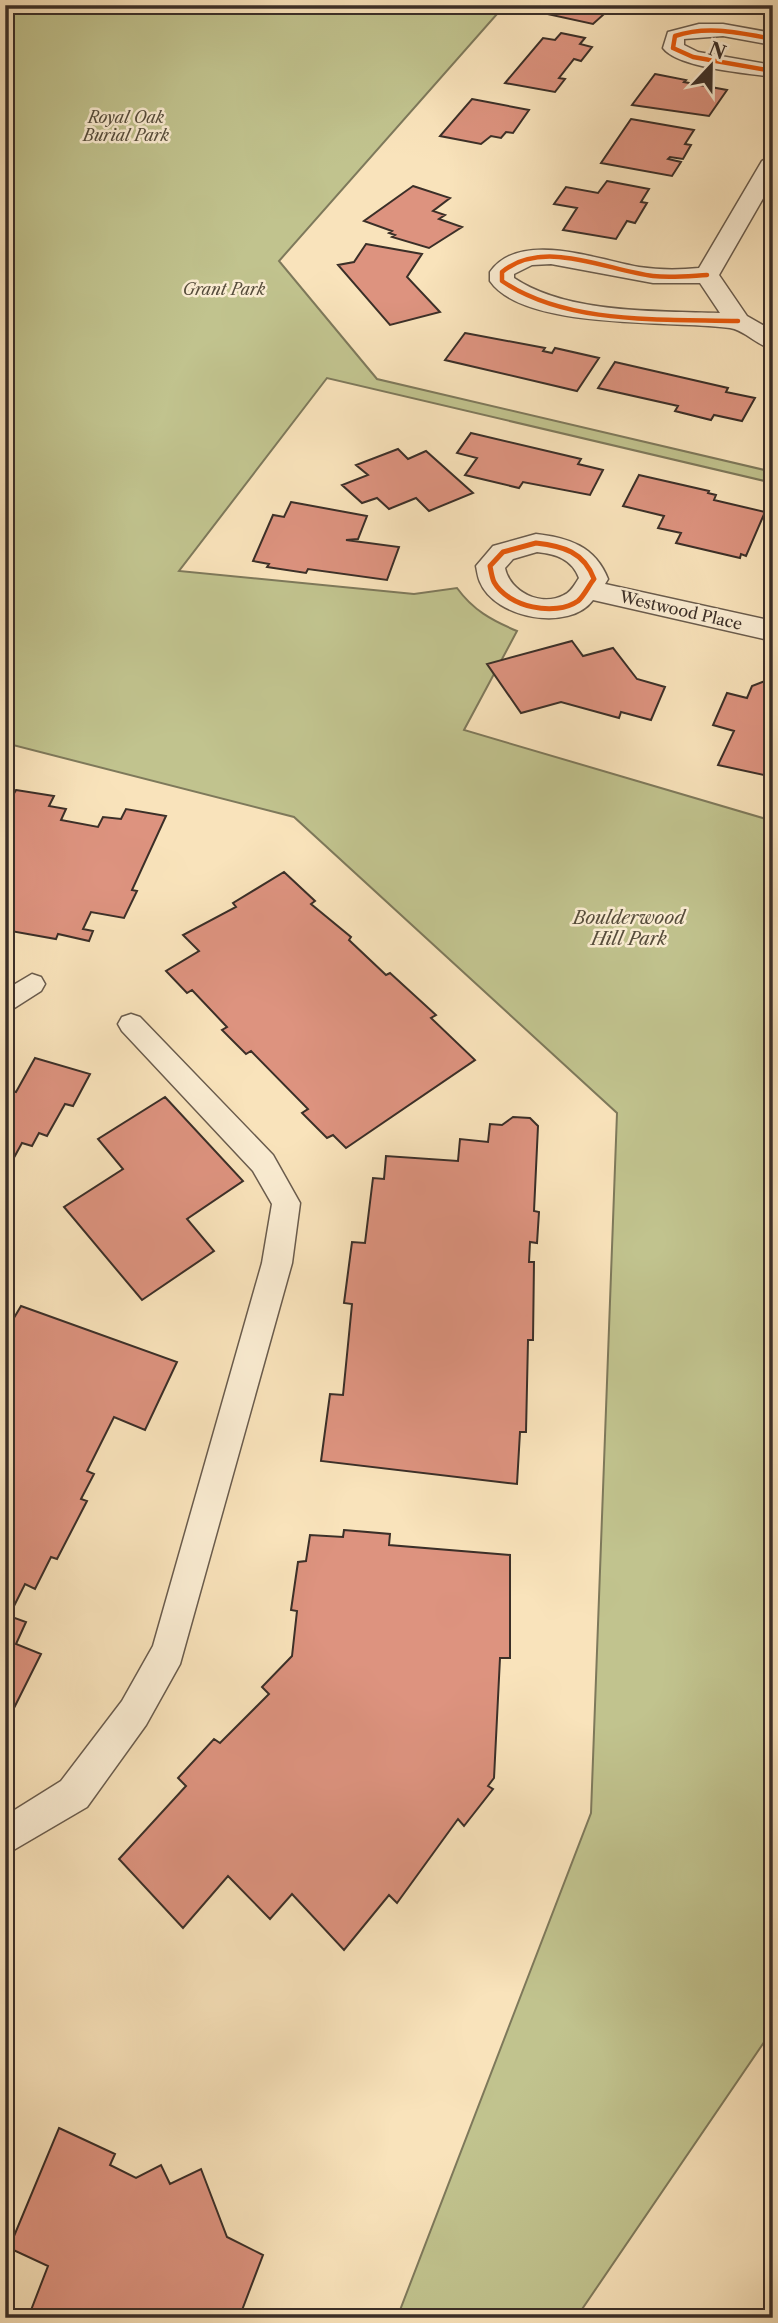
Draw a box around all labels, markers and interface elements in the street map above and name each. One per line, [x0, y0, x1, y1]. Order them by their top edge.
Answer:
north arrow [676, 32, 746, 102]
text: N [705, 37, 729, 64]
park label: Royal Oak Burial Park [81, 107, 170, 145]
park label: Grant Park [183, 279, 266, 299]
street label: Westwood Place [617, 586, 744, 634]
park label: Boulderwood Hill Park [571, 907, 687, 950]

